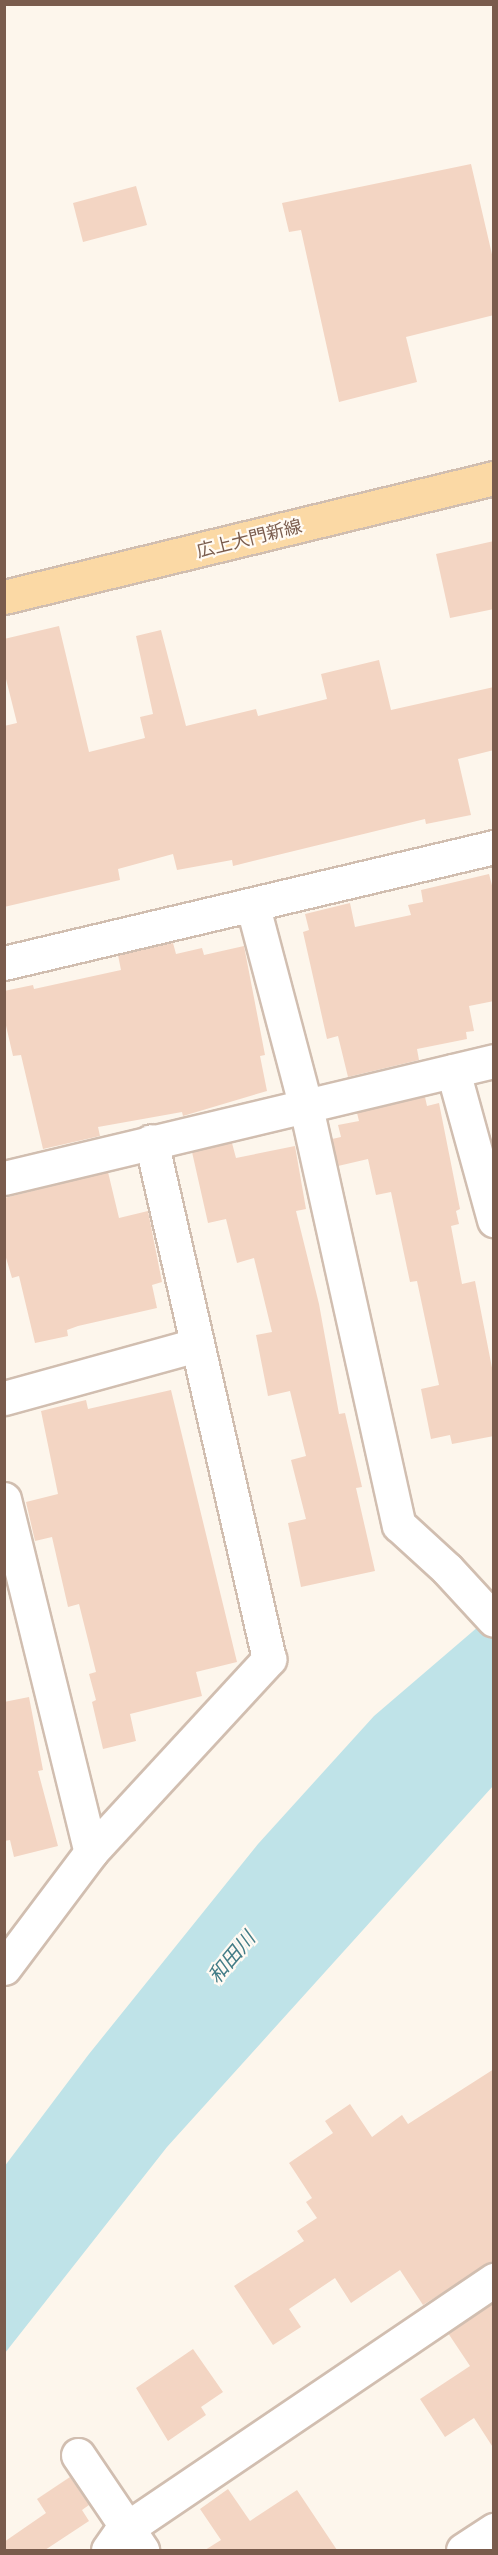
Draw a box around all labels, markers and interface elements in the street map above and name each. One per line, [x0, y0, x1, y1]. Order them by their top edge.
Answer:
street label: 広上大門新線 [194, 514, 304, 562]
water label: 和田川 [203, 1926, 259, 1988]

